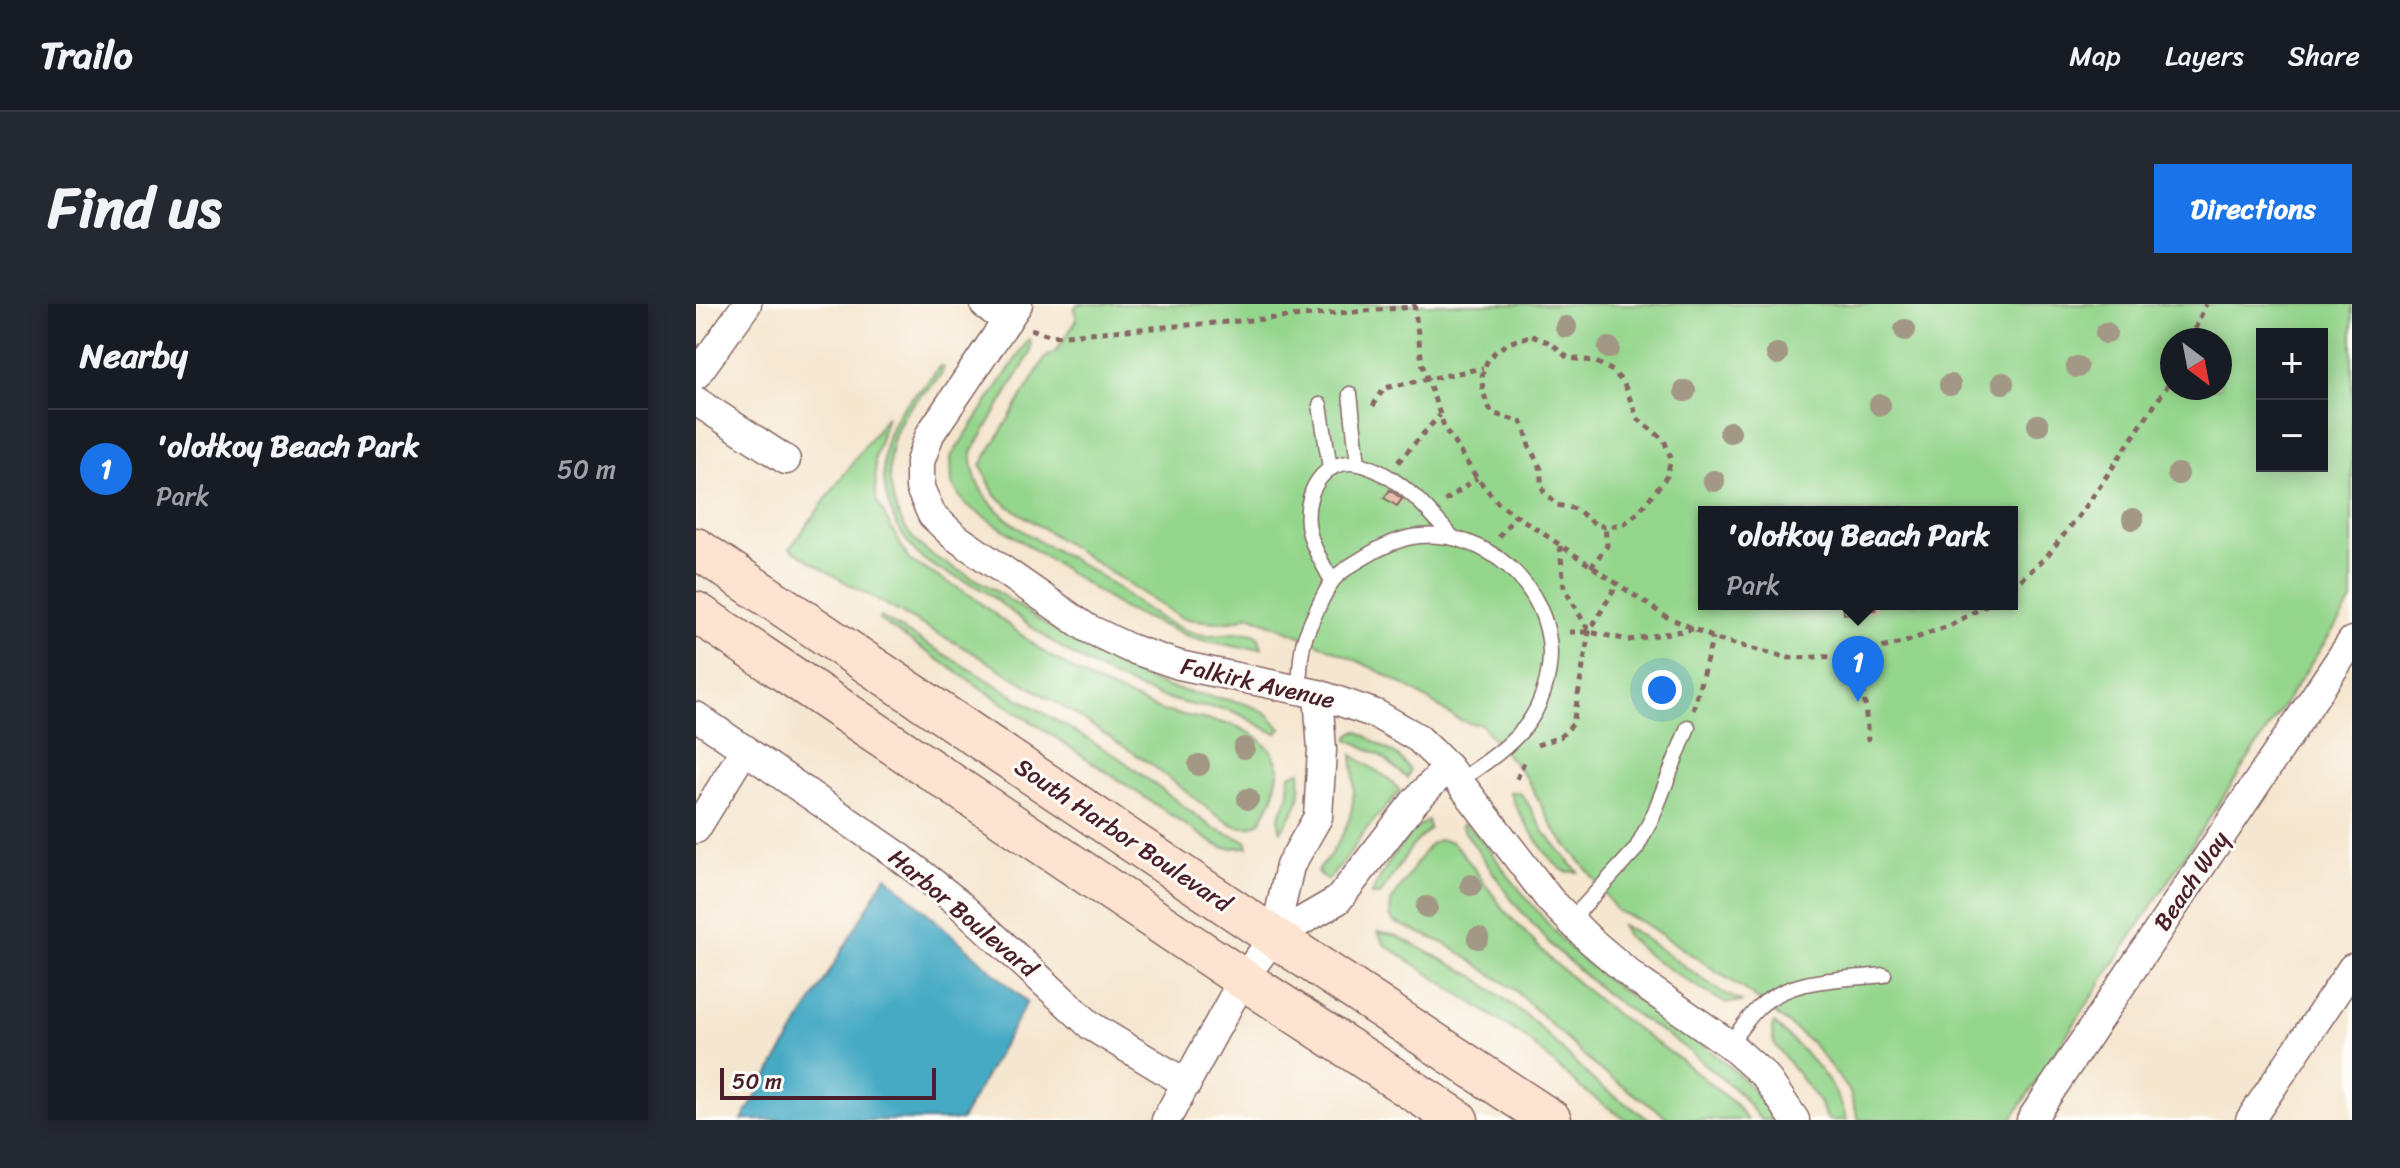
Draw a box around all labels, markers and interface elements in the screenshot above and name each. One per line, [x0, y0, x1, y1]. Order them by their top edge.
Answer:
text: Trailo [40, 22, 133, 89]
text: Map [2069, 31, 2121, 80]
text: Layers [2165, 31, 2244, 80]
text: Share [2288, 31, 2360, 80]
text: Find us [48, 159, 221, 258]
button: Directions [2154, 164, 2352, 253]
text: Nearby [80, 326, 188, 386]
north arrow [2160, 328, 2232, 400]
map controls [2256, 328, 2328, 472]
button: + [2256, 328, 2328, 400]
button: − [2256, 400, 2328, 472]
text: 'olołkoy Beach Park [156, 419, 419, 473]
text: 1 [100, 446, 112, 492]
text: 50 m [557, 446, 616, 492]
text: Park [156, 473, 209, 519]
popup [1698, 506, 2018, 610]
text: 'olołkoy Beach Park [1727, 508, 1989, 562]
text: Park [1727, 562, 1780, 608]
pin: 1 [1832, 636, 1884, 702]
street label: Falkirk Avenue [1177, 645, 1339, 721]
your location [1642, 670, 1682, 710]
street label: South Harbor Boulevard [1006, 746, 1241, 924]
street label: Beach Way [2142, 822, 2241, 940]
street label: Harbor Boulevard [879, 838, 1049, 990]
text: 50 m [732, 1062, 782, 1101]
scale bar [720, 1064, 936, 1100]

